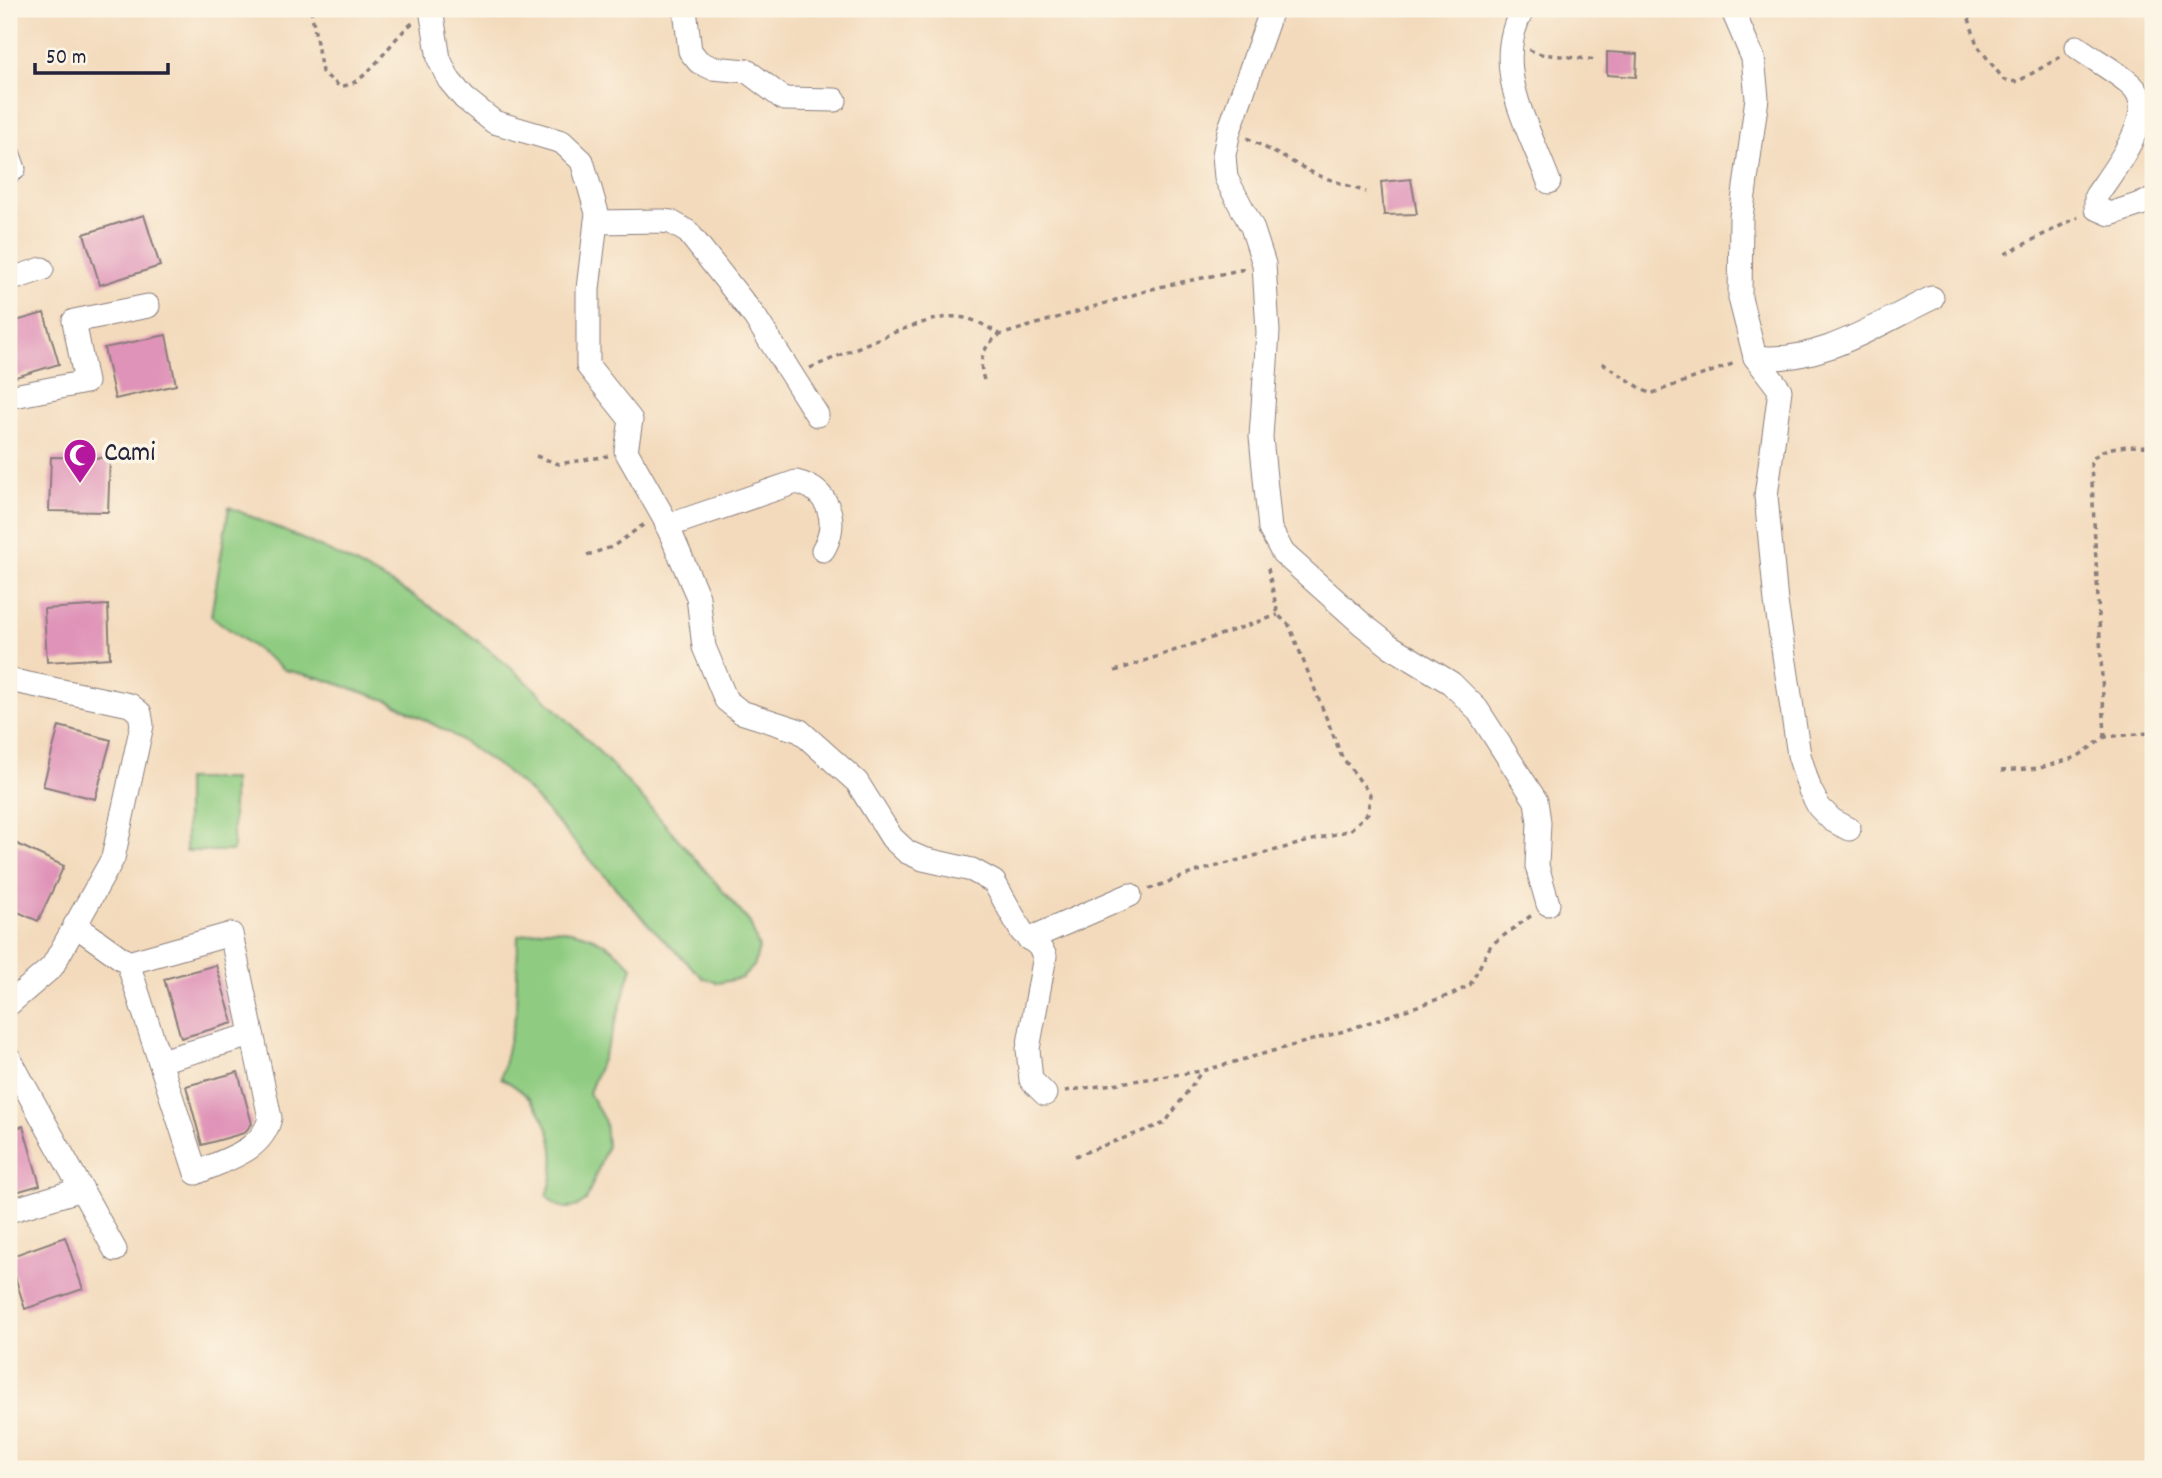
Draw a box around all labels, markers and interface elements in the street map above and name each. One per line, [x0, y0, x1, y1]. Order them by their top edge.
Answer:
scale bar [35, 32, 168, 76]
text: 50 m [46, 44, 86, 74]
place label: Cami [104, 435, 155, 475]
mosque icon: Cami [61, 436, 99, 485]

